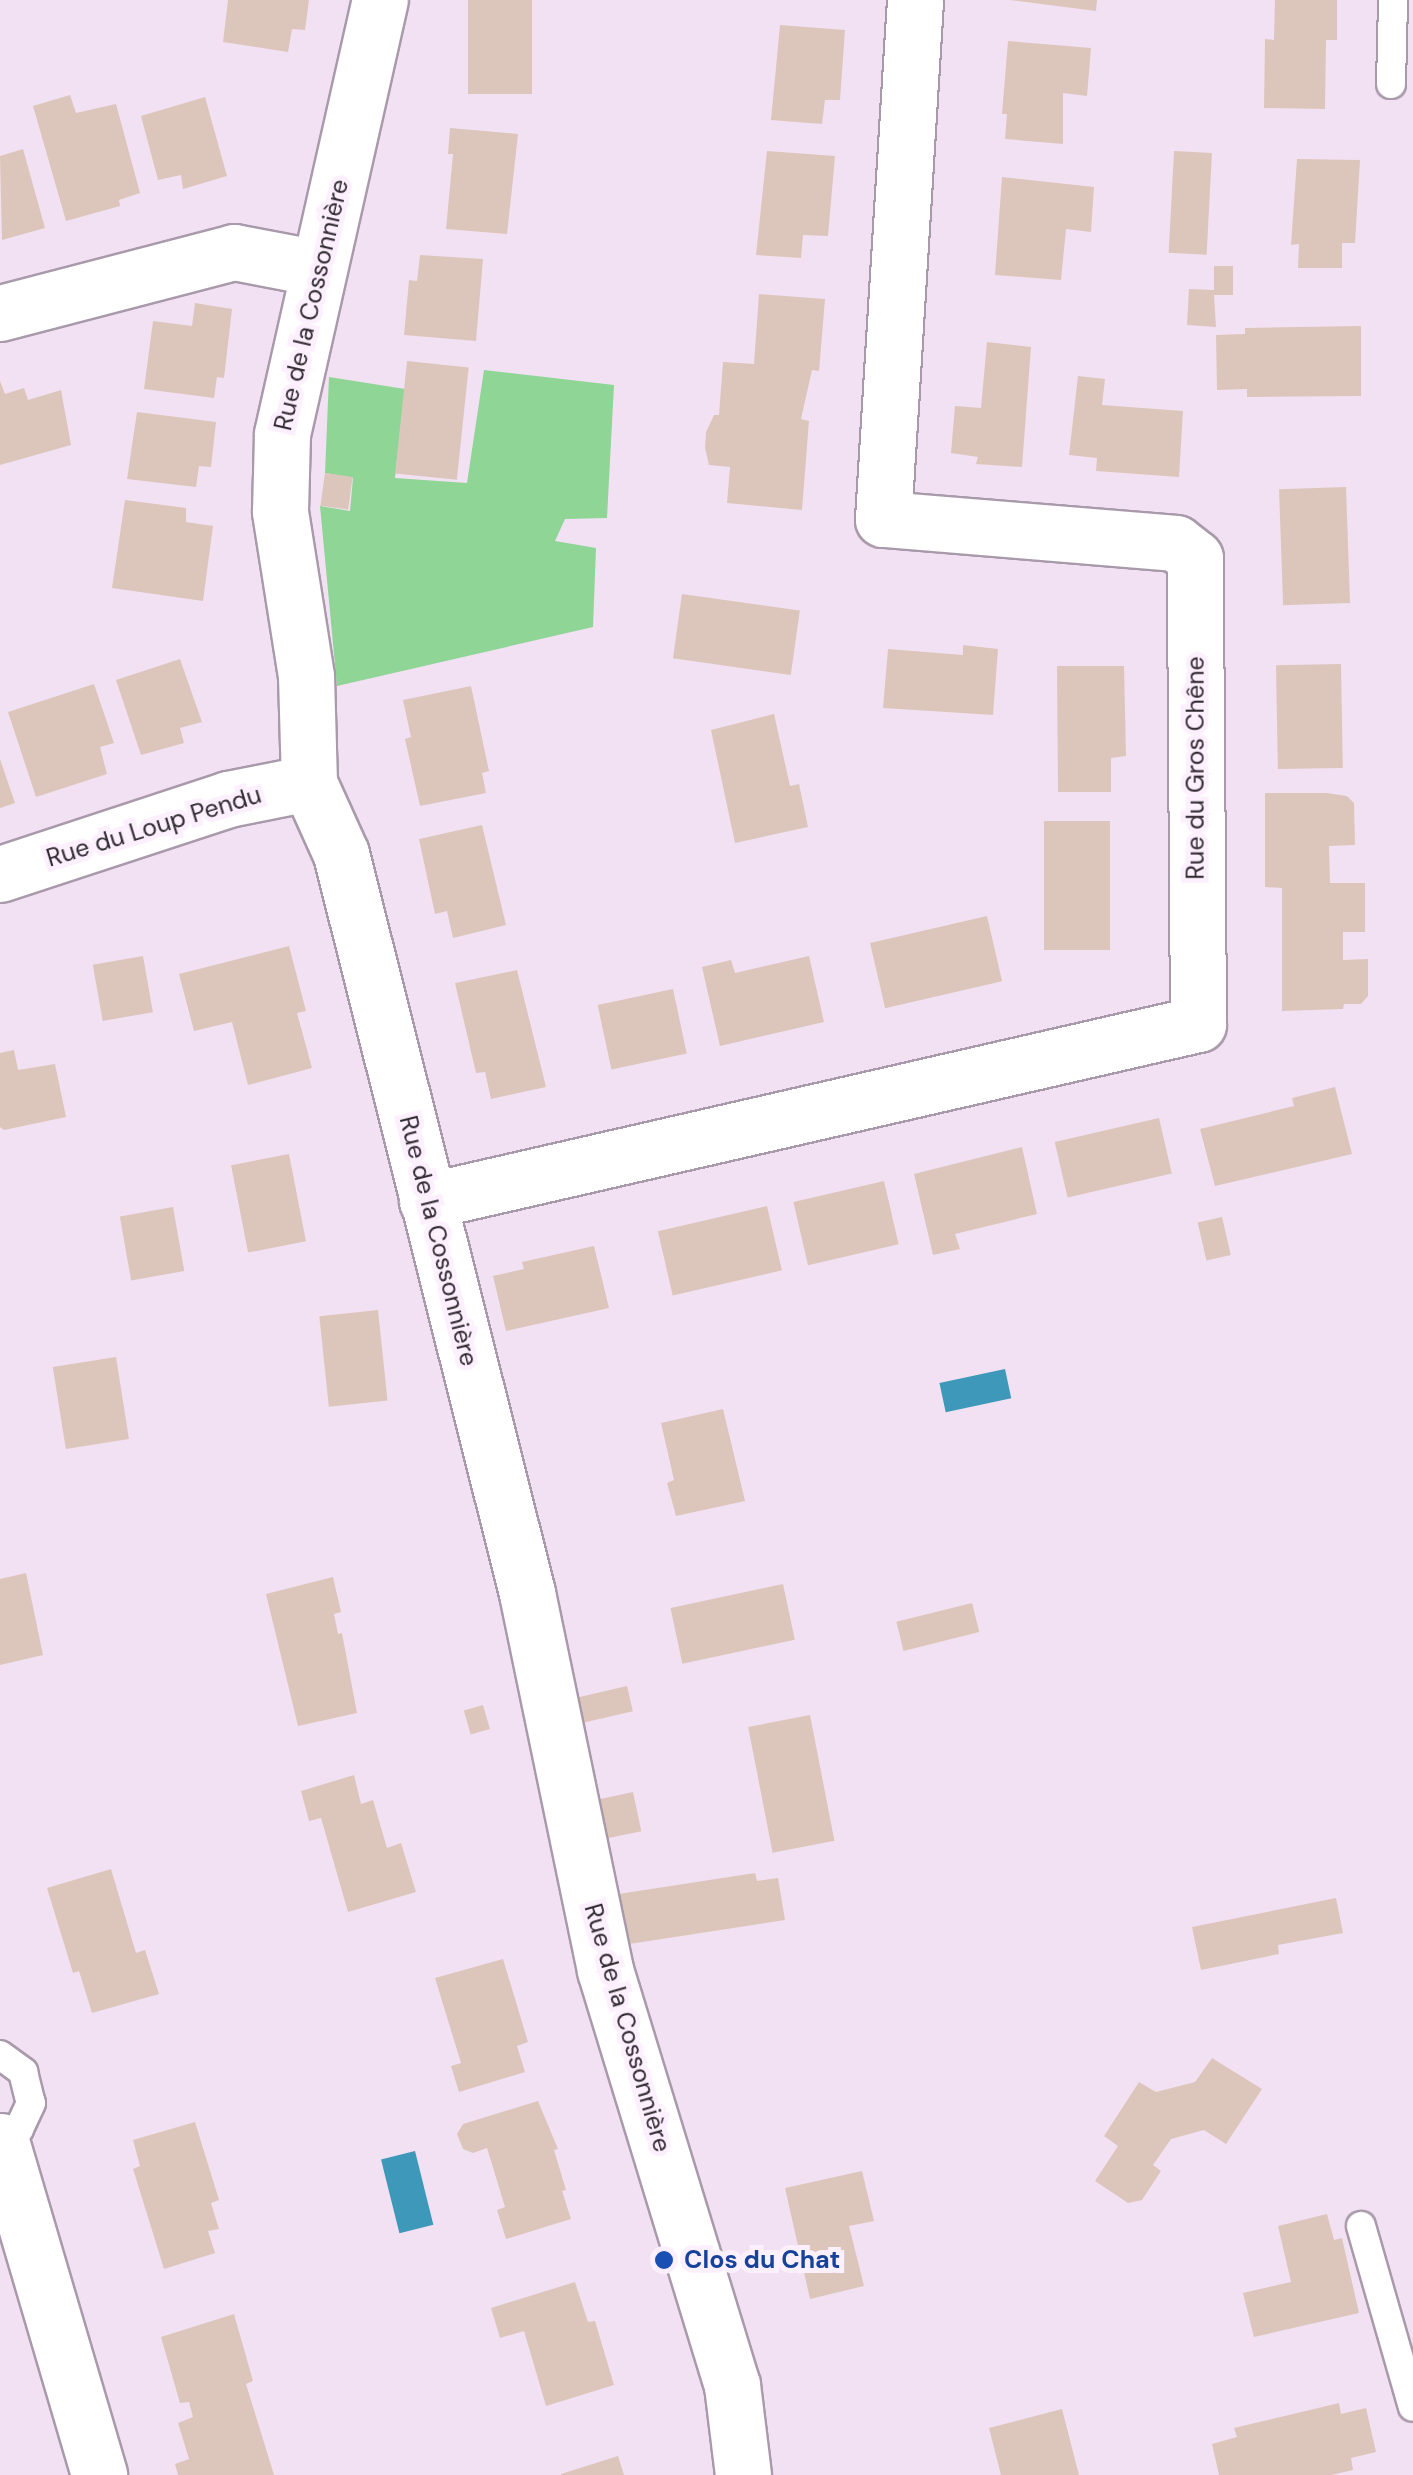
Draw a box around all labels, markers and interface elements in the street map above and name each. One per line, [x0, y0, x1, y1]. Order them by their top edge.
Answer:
street label: Rue de la Cossonnière [268, 176, 356, 434]
street label: Rue du Gros Chêne [1181, 656, 1211, 880]
street label: Rue du Loup Pendu [43, 780, 265, 874]
street label: Rue de la Cossonnière [392, 1113, 484, 1369]
street label: Rue de la Cossonnière [577, 1900, 677, 2156]
place label: Clos du Chat [684, 2245, 840, 2275]
marker: Clos du Chat [653, 2249, 675, 2271]

